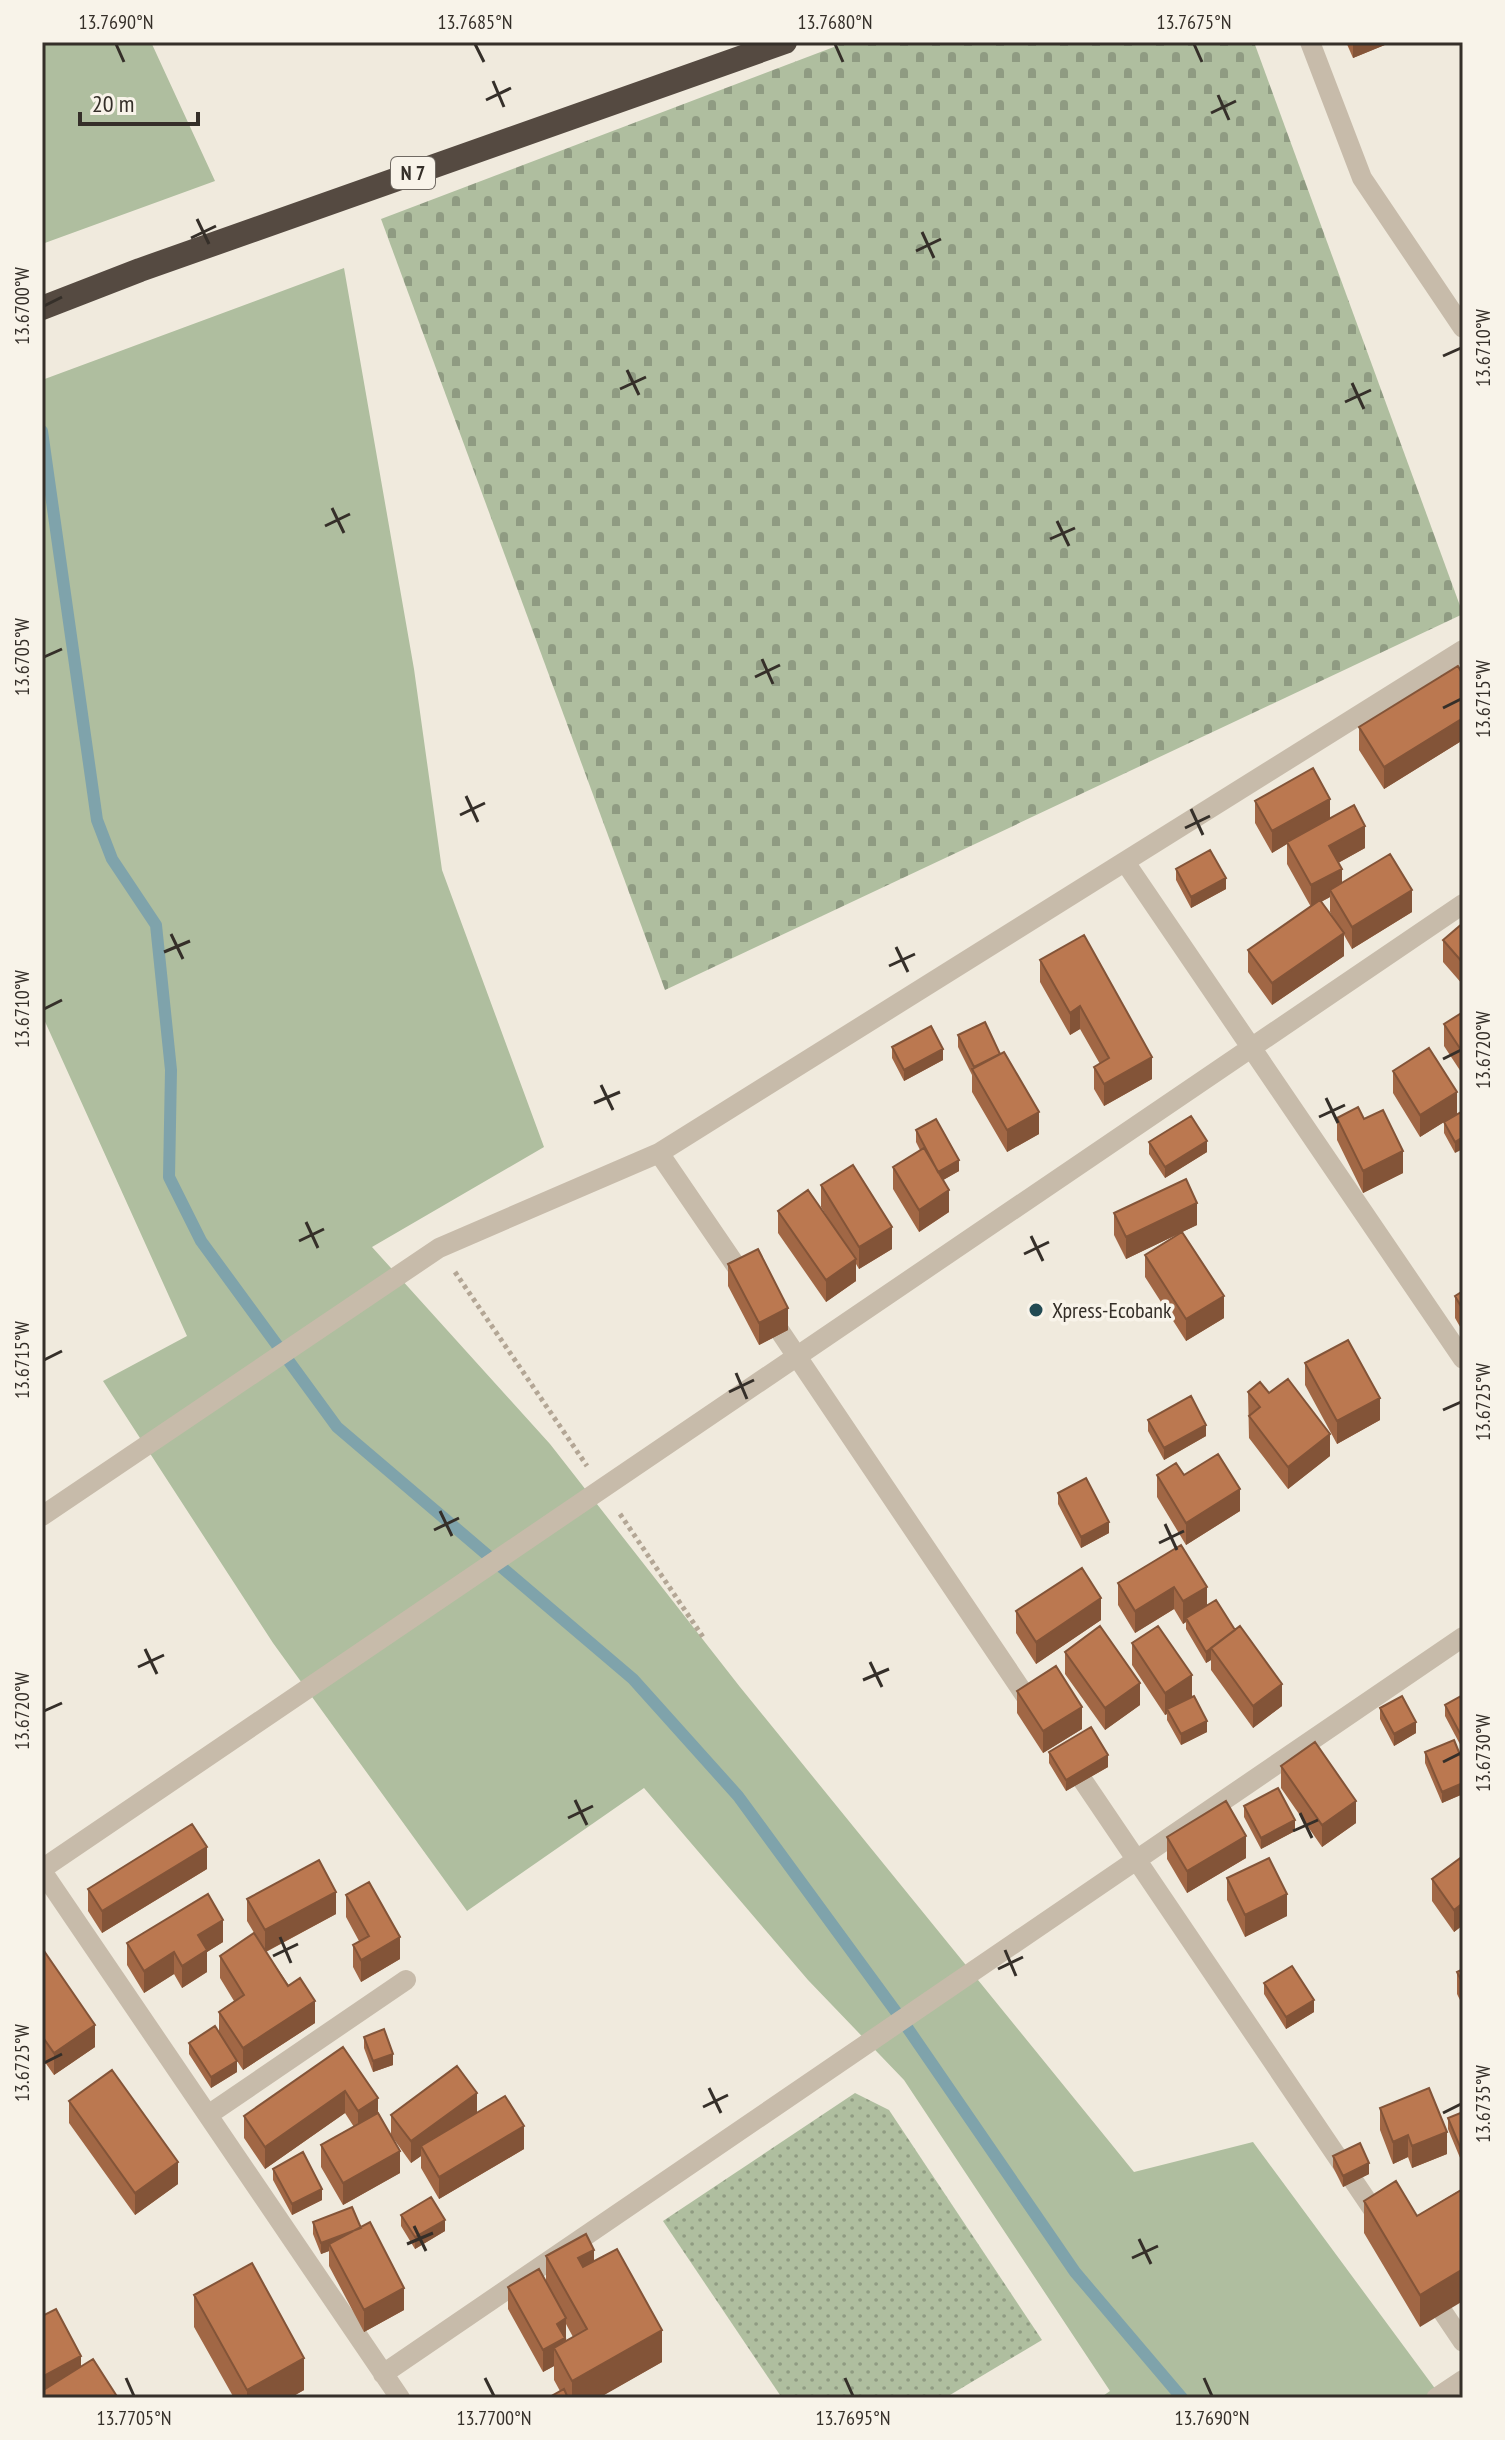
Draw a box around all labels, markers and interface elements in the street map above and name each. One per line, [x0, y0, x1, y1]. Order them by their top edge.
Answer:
text: 13.7690°N [78, 9, 154, 35]
text: 13.7685°N [437, 9, 513, 35]
text: 13.7680°N [797, 9, 873, 35]
text: 13.7675°N [1156, 9, 1232, 35]
scale bar [80, 76, 198, 126]
text: 20 m [92, 88, 134, 119]
road number: N 7 [391, 157, 435, 189]
text: 13.6700°W [9, 267, 35, 345]
text: 13.6710°W [1470, 309, 1496, 387]
text: 13.6705°W [9, 618, 35, 696]
text: 13.6715°W [1470, 660, 1496, 738]
text: 13.6710°W [9, 970, 35, 1048]
text: 13.6720°W [1470, 1011, 1496, 1089]
place label: Xpress-Ecobank [1052, 1296, 1172, 1324]
marker: Xpress-Ecobank [1027, 1301, 1045, 1319]
text: 13.6715°W [9, 1321, 35, 1399]
text: 13.6725°W [1470, 1363, 1496, 1441]
text: 13.6720°W [9, 1672, 35, 1750]
text: 13.6730°W [1470, 1714, 1496, 1792]
text: 13.6725°W [9, 2024, 35, 2102]
text: 13.6735°W [1470, 2065, 1496, 2143]
text: 13.7705°N [96, 2405, 172, 2431]
text: 13.7700°N [456, 2405, 532, 2431]
text: 13.7695°N [815, 2405, 891, 2431]
text: 13.7690°N [1174, 2405, 1250, 2431]

